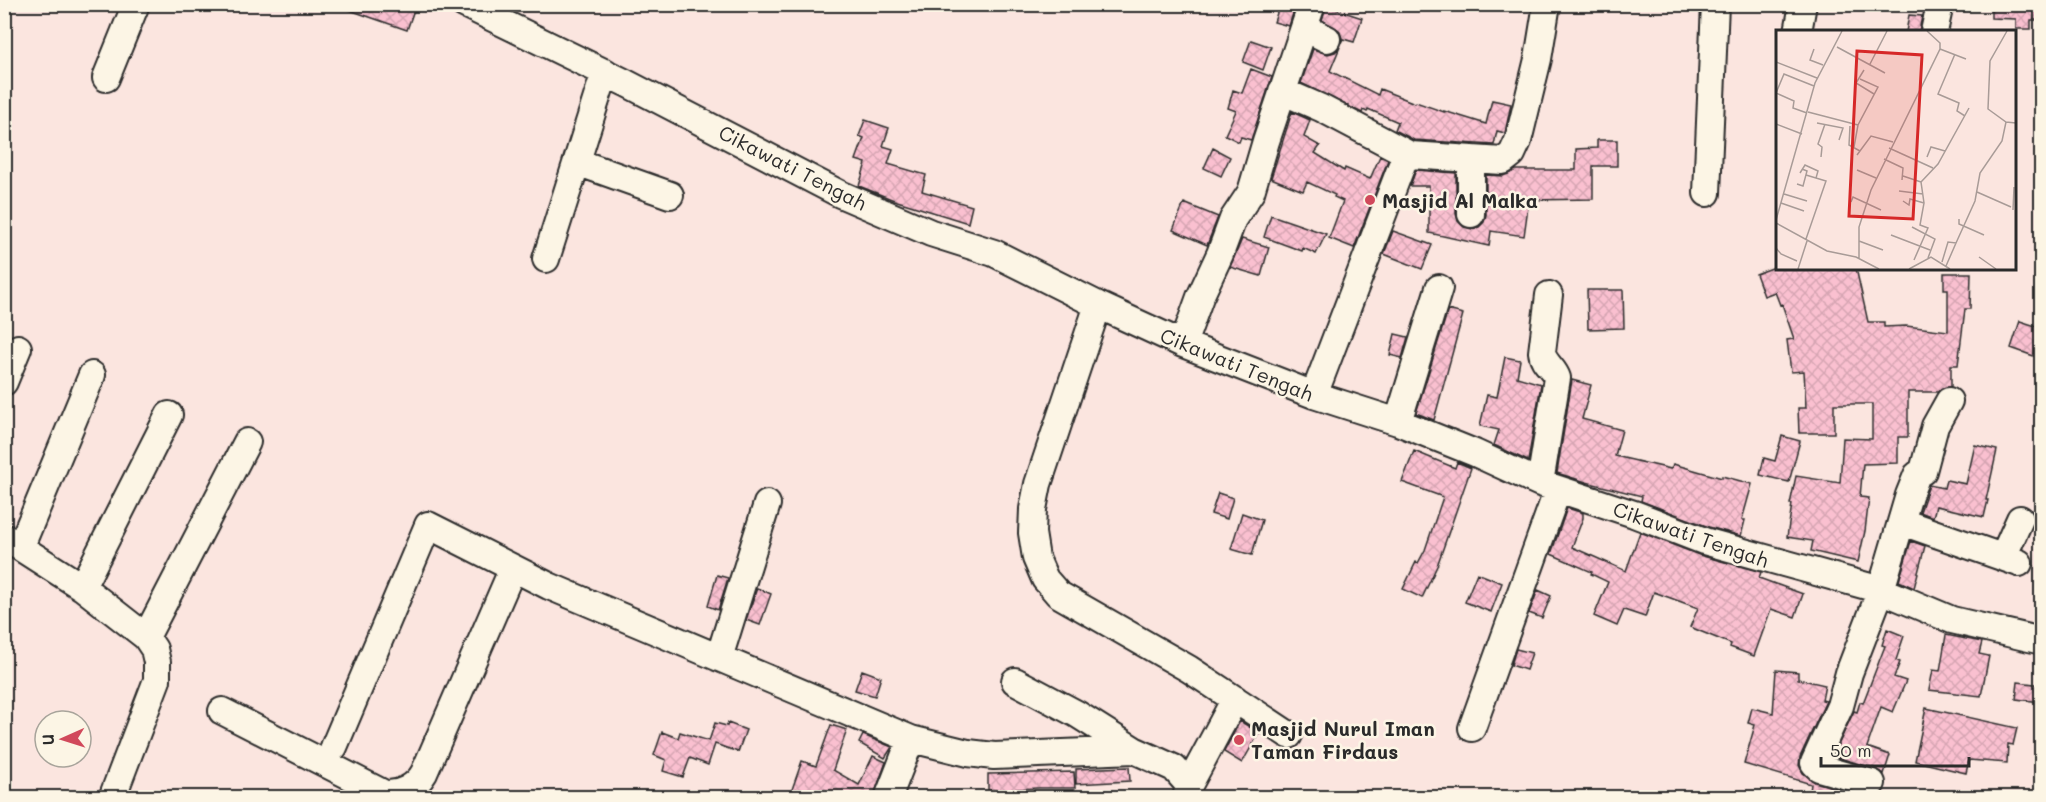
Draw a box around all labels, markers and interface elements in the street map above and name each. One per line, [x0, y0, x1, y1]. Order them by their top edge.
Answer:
inset map [1776, 30, 2016, 270]
street label: Cikawati Tengah [715, 118, 871, 216]
place label: Masjid Al Malka [1382, 187, 1538, 213]
marker: Masjid Al Malka [1363, 193, 1377, 207]
street label: Cikawati Tengah [1157, 321, 1317, 407]
street label: Cikawati Tengah [1610, 495, 1772, 573]
north arrow [33, 709, 93, 769]
place label: Masjid Nurul Iman Taman Firdaus [1251, 715, 1435, 764]
scale bar [1821, 730, 1970, 768]
marker: Masjid Nurul Iman Taman Firdaus [1232, 733, 1246, 747]
text: U [37, 734, 58, 746]
text: 50 m [1830, 738, 1872, 762]

